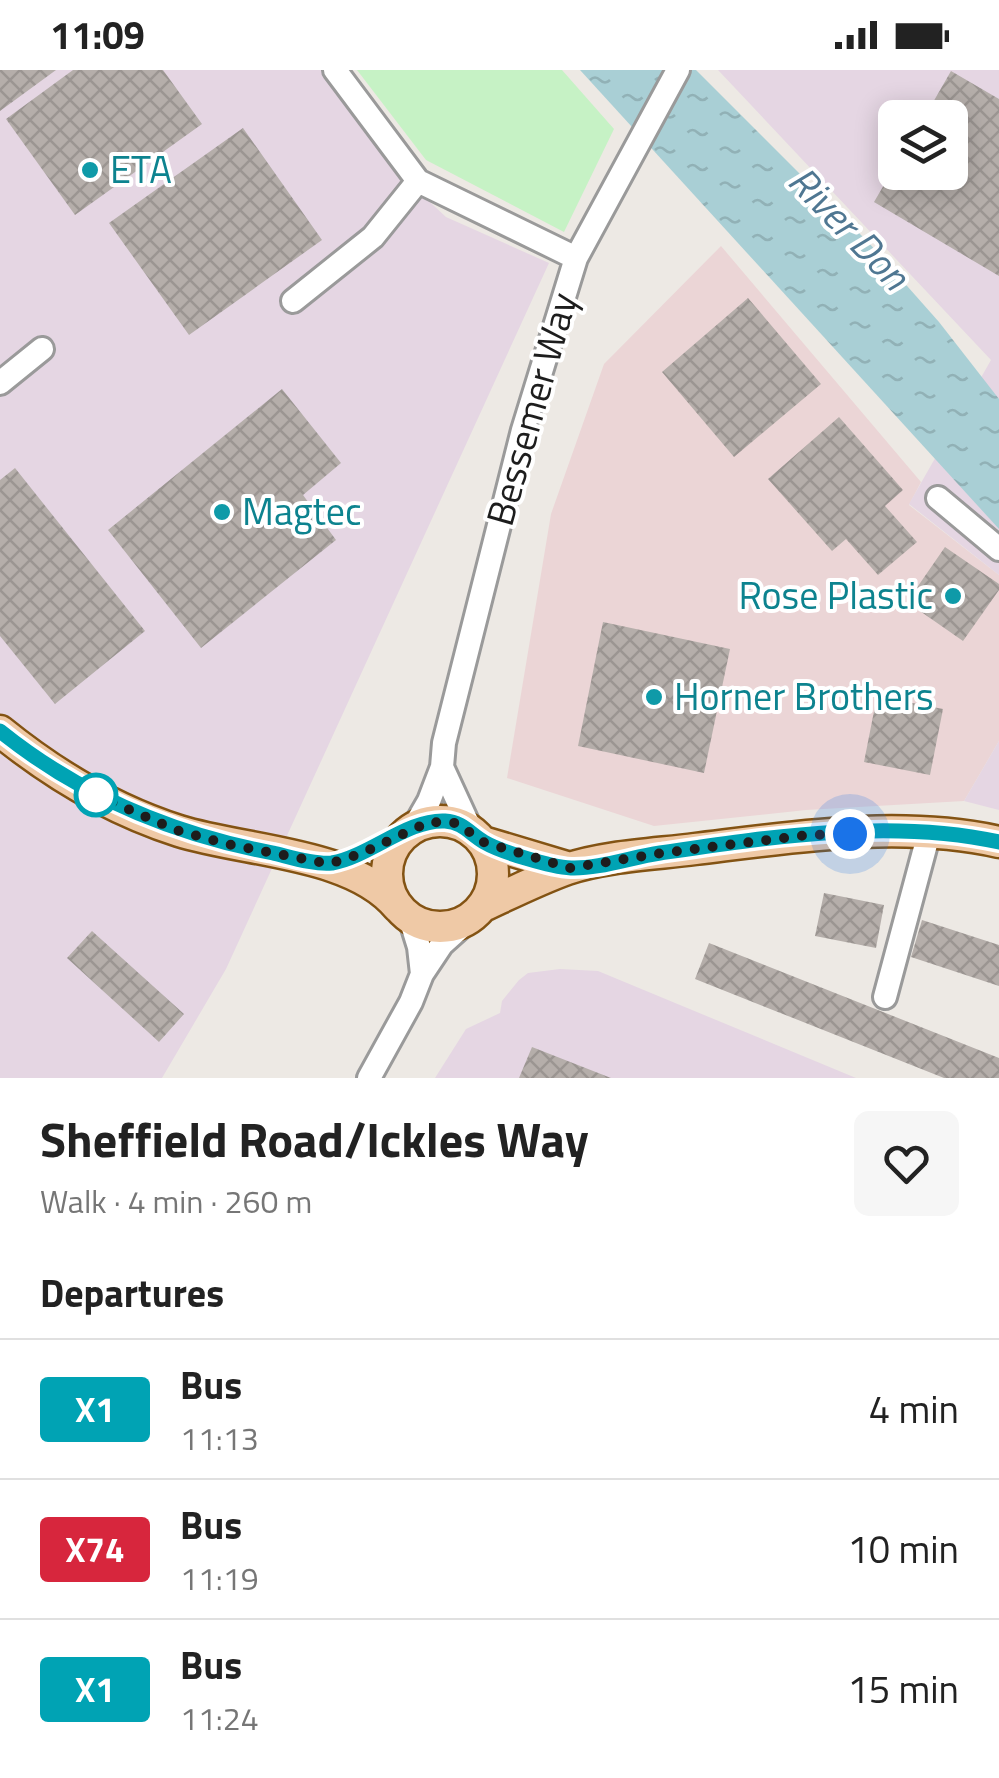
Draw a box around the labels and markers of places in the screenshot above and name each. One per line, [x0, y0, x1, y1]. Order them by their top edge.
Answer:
place label: ETA [110, 140, 172, 198]
marker: ETA [79, 159, 101, 181]
place label: Magtec [242, 482, 362, 540]
marker: Magtec [211, 501, 233, 523]
place label: Rose Plastic [738, 566, 933, 624]
marker: Rose Plastic [942, 585, 964, 607]
place label: Horner Brothers [674, 667, 934, 725]
marker: Horner Brothers [643, 686, 665, 708]
unlabelled marker [75, 774, 117, 816]

